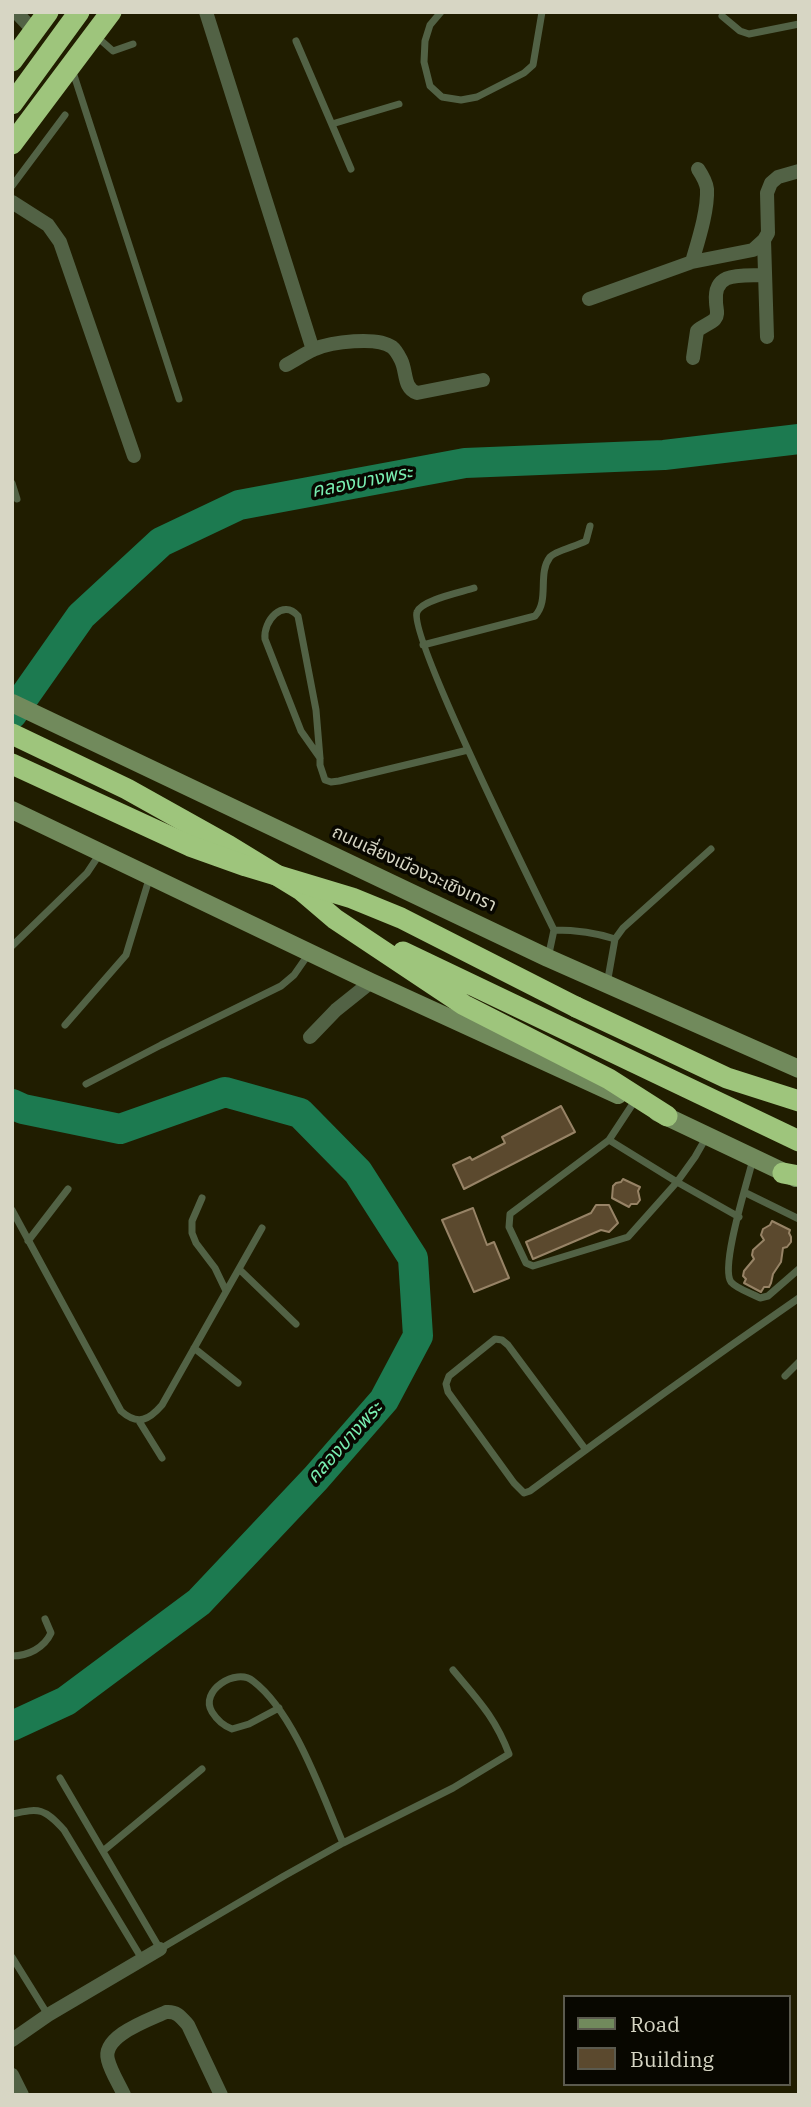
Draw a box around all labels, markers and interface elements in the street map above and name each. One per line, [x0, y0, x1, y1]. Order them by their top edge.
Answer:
water label: คลองบางพระ [310, 461, 414, 503]
street label: ถนนเลี่ยงเมืองฉะเชิงเทรา [328, 821, 500, 917]
water label: คลองบางพระ [302, 1398, 388, 1488]
legend [562, 1995, 790, 2086]
text: Road [630, 2010, 680, 2038]
text: Building [630, 2045, 714, 2073]

